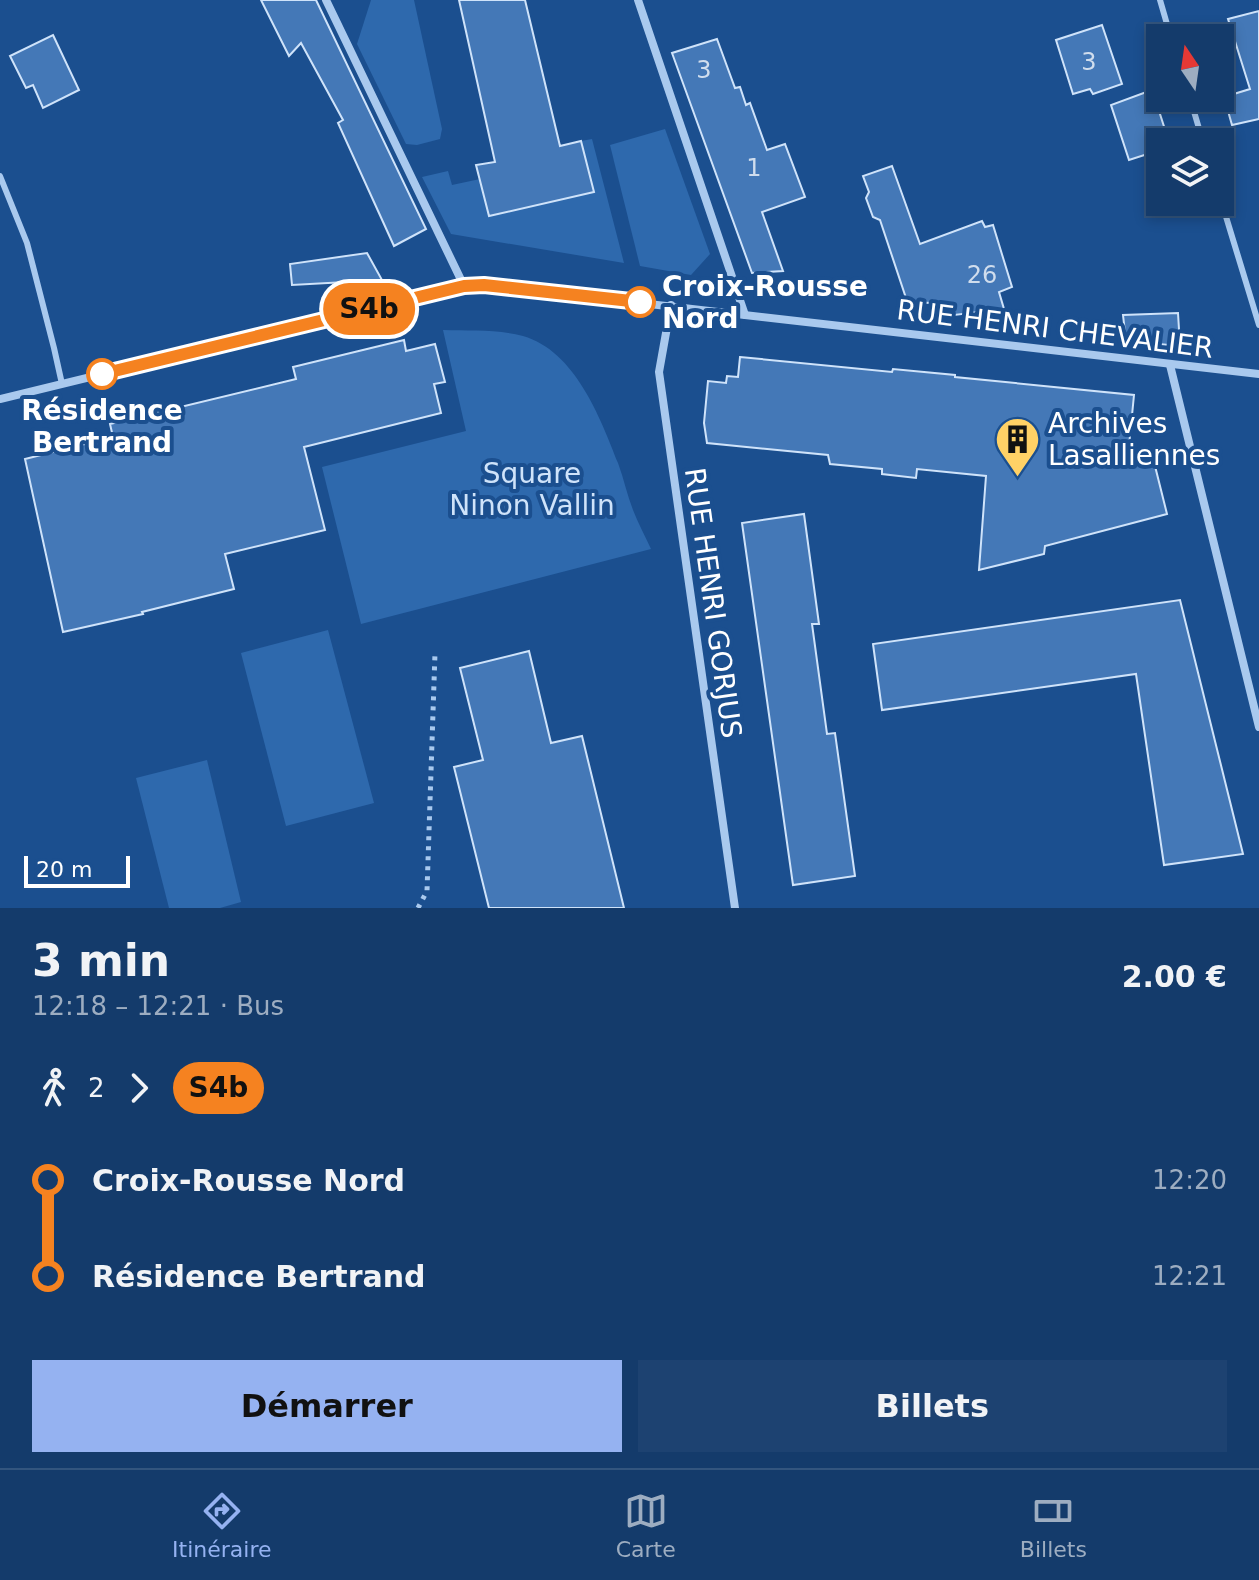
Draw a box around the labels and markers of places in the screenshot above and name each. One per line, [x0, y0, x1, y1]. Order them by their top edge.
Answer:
place label: Croix-Rousse Nord [662, 270, 868, 335]
marker: Croix-Rousse Nord [625, 287, 655, 317]
marker: Résidence Bertrand [87, 359, 117, 389]
place label: Résidence Bertrand [21, 394, 183, 459]
place label: Archives Lasalliennes [1048, 407, 1220, 472]
building icon: Archives Lasalliennes [993, 415, 1041, 478]

